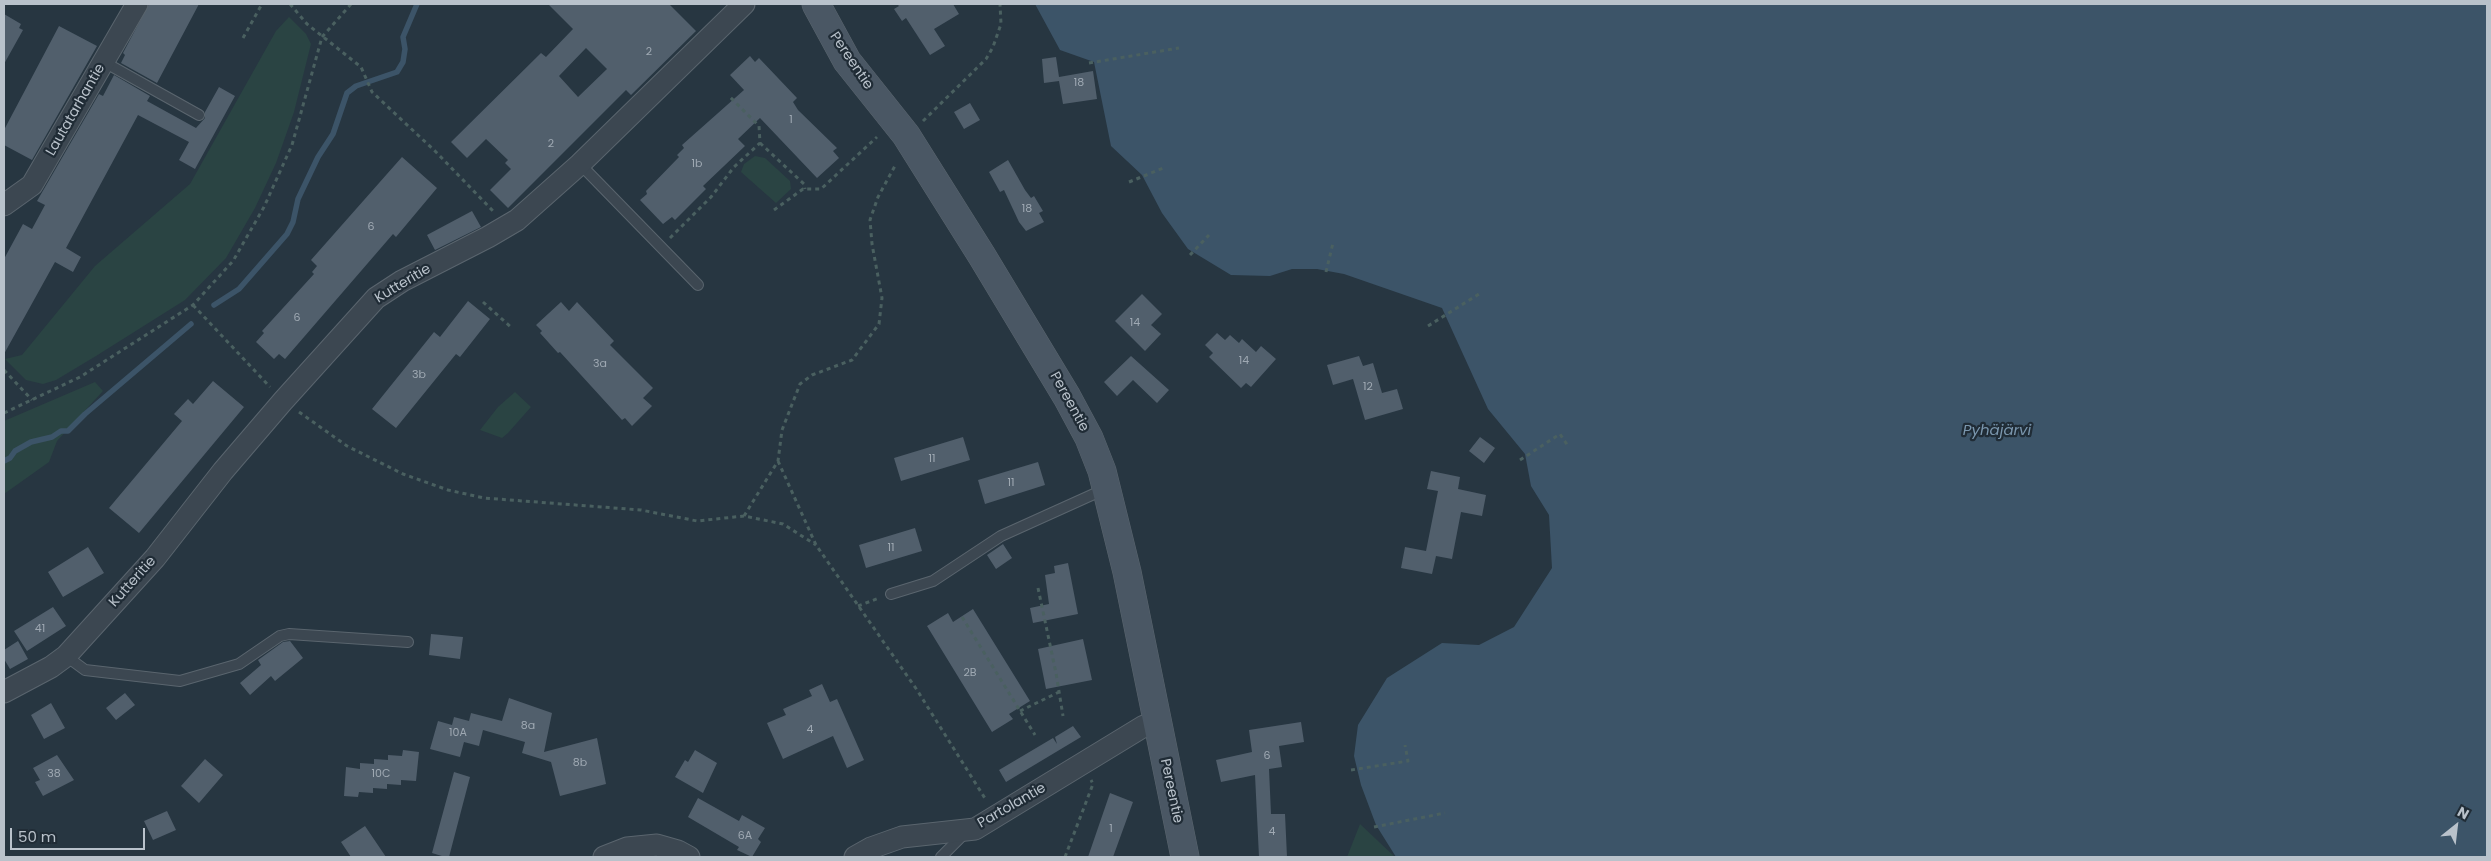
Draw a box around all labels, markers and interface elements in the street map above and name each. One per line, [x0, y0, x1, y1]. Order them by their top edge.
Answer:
street label: Pereentie [826, 29, 876, 93]
house number: 2 [646, 45, 652, 59]
street label: Lautatarhantie [43, 61, 109, 159]
house number: 18 [1074, 76, 1084, 90]
house number: 1 [789, 113, 793, 127]
house number: 2 [548, 137, 554, 151]
house number: 1b [692, 157, 702, 171]
house number: 18 [1022, 202, 1032, 216]
house number: 6 [368, 220, 374, 234]
street label: Kutteritie [372, 261, 434, 307]
house number: 6 [294, 311, 300, 325]
house number: 14 [1130, 316, 1140, 330]
house number: 14 [1239, 354, 1249, 368]
house number: 3a [593, 357, 607, 371]
house number: 3b [412, 368, 426, 382]
street label: Pereentie [1046, 369, 1092, 435]
house number: 12 [1363, 380, 1373, 394]
water label: Pyhäjärvi [1963, 422, 2031, 440]
house number: 11 [928, 452, 936, 466]
house number: 11 [1007, 476, 1015, 490]
house number: 11 [887, 541, 895, 555]
street label: Kutteritie [106, 553, 160, 611]
house number: 41 [35, 622, 45, 636]
house number: 2B [963, 666, 977, 680]
house number: 8a [521, 719, 535, 733]
house number: 4 [807, 723, 813, 737]
house number: 10A [449, 726, 467, 740]
house number: 6 [1264, 749, 1270, 763]
house number: 8b [573, 756, 587, 770]
street label: Pereentie [1156, 757, 1186, 825]
house number: 38 [47, 767, 61, 781]
house number: 10C [372, 767, 390, 781]
street label: Partolantie [975, 780, 1049, 832]
north arrow [2431, 801, 2481, 851]
text: N [2454, 802, 2473, 824]
scale bar [12, 818, 148, 850]
house number: 1 [1109, 822, 1113, 836]
house number: 4 [1269, 825, 1275, 839]
text: 50 m [18, 826, 56, 847]
house number: 6A [738, 829, 752, 843]

